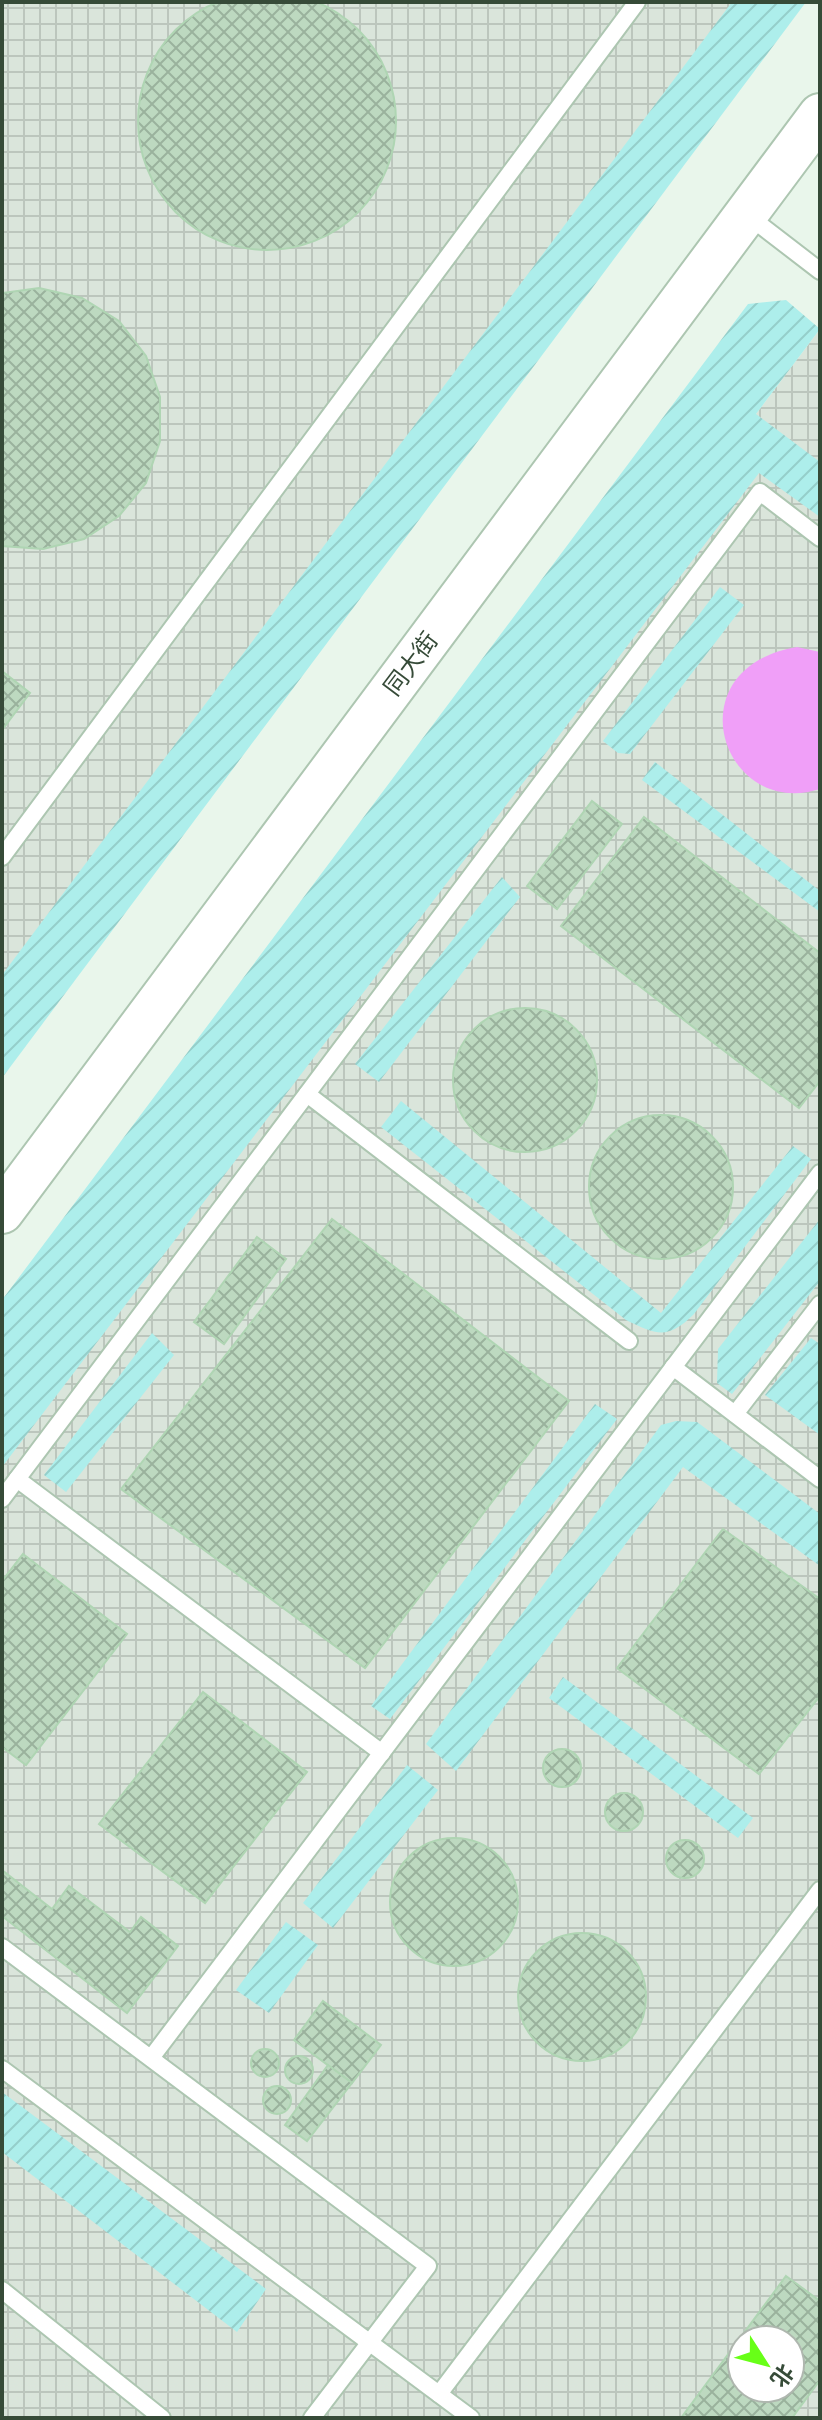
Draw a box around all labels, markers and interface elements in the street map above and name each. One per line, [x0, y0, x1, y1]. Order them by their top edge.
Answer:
street label: 同大街 [378, 627, 444, 701]
north arrow [726, 2324, 806, 2404]
text: 北 [765, 2359, 798, 2392]

